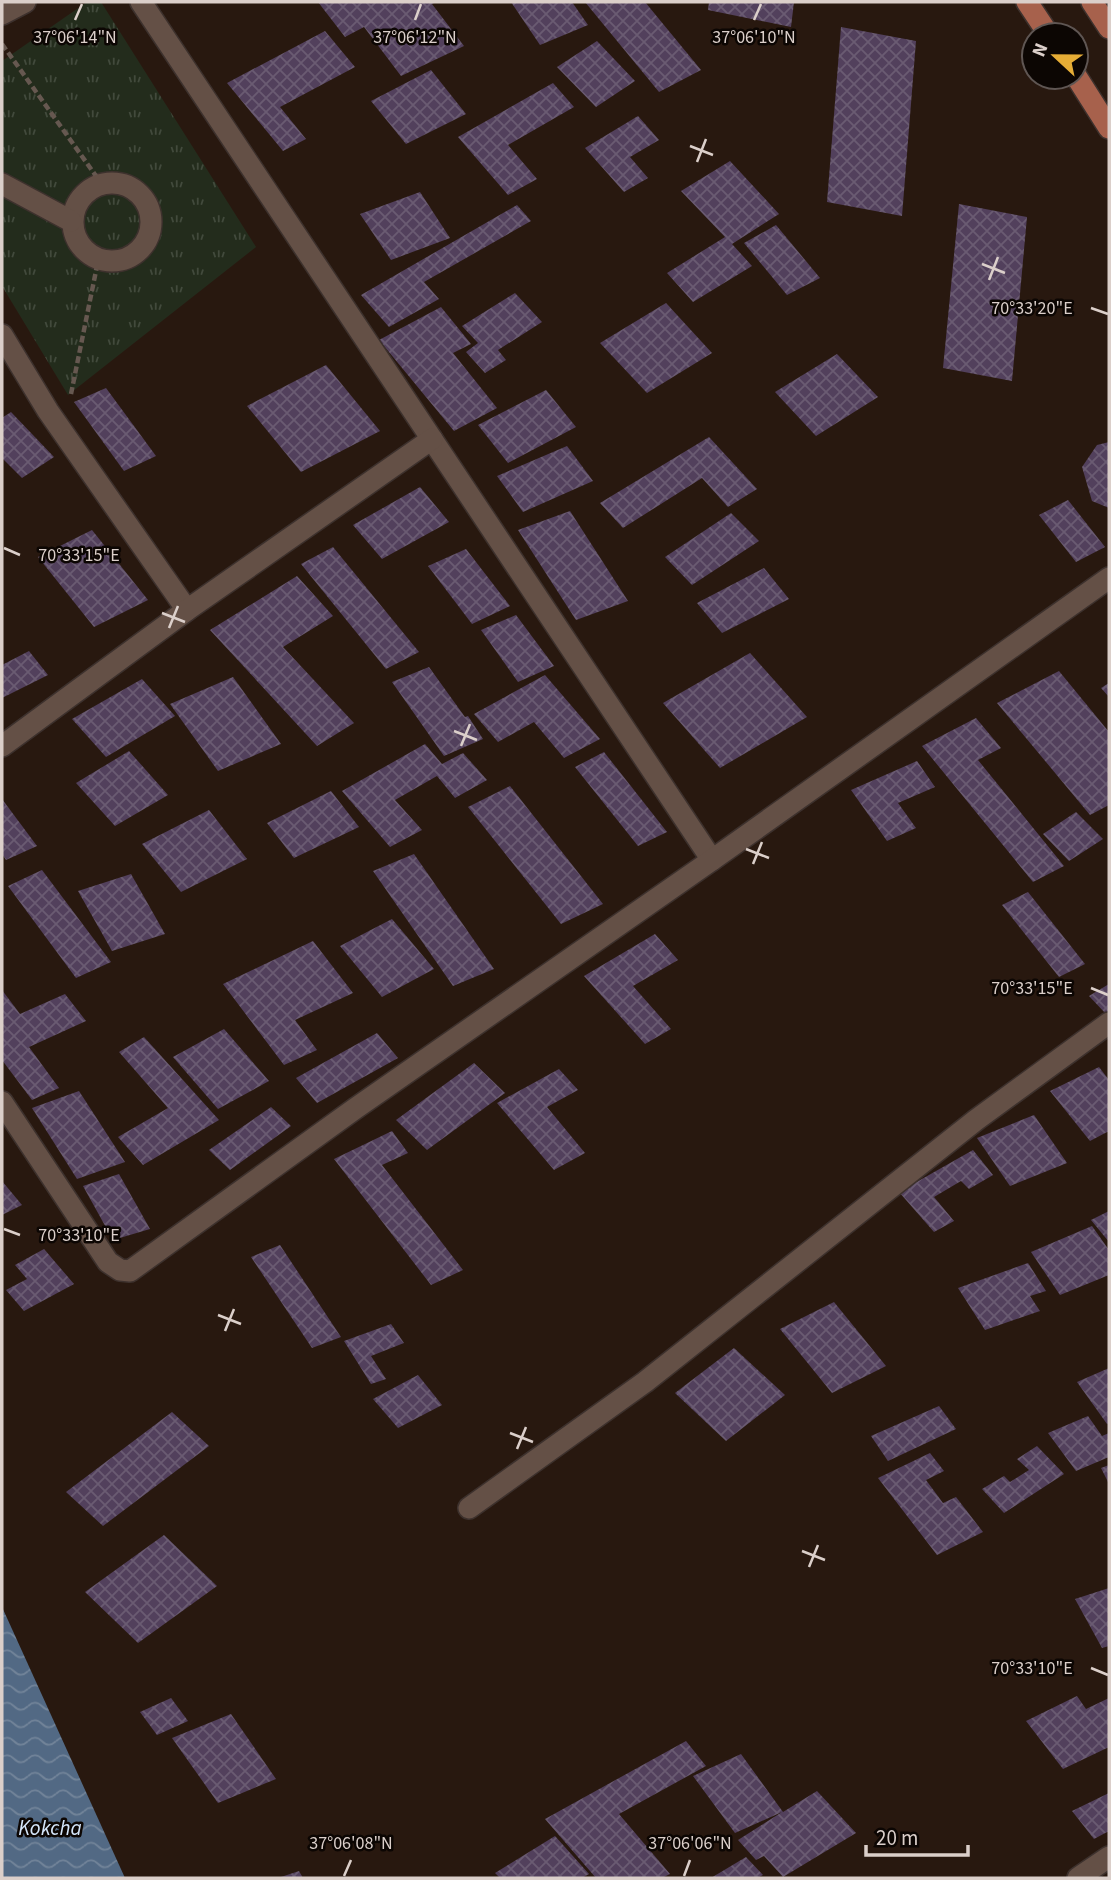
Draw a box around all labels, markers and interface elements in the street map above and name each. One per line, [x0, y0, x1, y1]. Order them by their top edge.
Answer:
north arrow [1020, 21, 1090, 91]
text: 37°06'14"N [33, 25, 117, 50]
text: 37°06'12"N [373, 25, 457, 50]
text: 37°06'10"N [712, 25, 796, 50]
text: N [1026, 39, 1056, 61]
text: 70°33'20"E [991, 296, 1073, 321]
text: 70°33'15"E [38, 543, 120, 568]
text: 70°33'15"E [991, 976, 1073, 1001]
text: 70°33'10"E [38, 1223, 120, 1248]
text: 70°33'10"E [991, 1656, 1073, 1681]
water label: Kokcha [18, 1813, 82, 1843]
scale bar [866, 1814, 968, 1858]
text: 20 m [876, 1823, 918, 1853]
text: 37°06'08"N [309, 1831, 393, 1856]
text: 37°06'06"N [648, 1831, 732, 1856]

